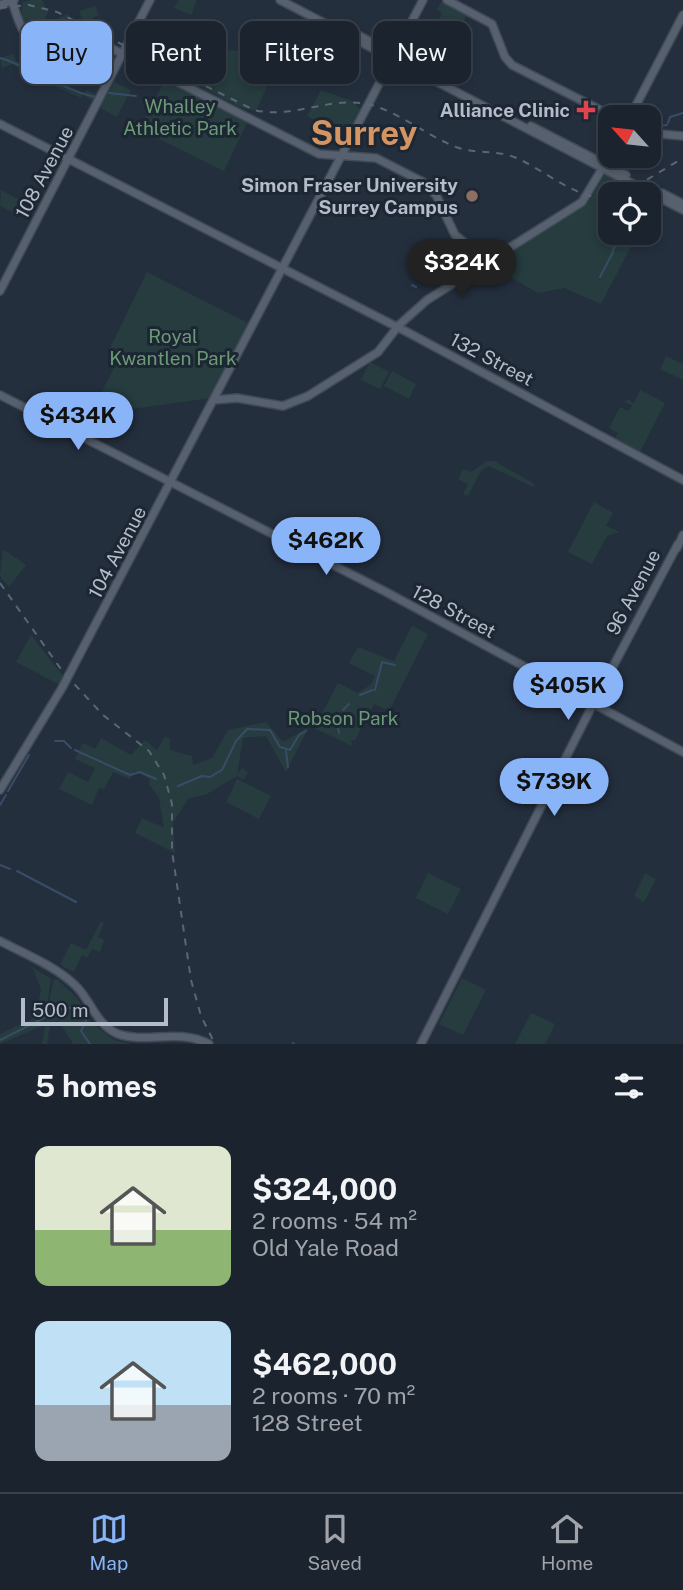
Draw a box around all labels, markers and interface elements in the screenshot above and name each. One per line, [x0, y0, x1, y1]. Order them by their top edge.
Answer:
chip: Buy [21, 21, 112, 84]
chip: Rent [126, 21, 226, 84]
chip: Filters [240, 21, 359, 84]
chip: New [373, 21, 471, 84]
park label: Whalley Athletic Park [123, 95, 237, 139]
place label: Alliance Clinic [440, 99, 570, 121]
marker: Alliance Clinic [576, 100, 596, 120]
north arrow [598, 105, 662, 168]
map controls [598, 105, 661, 245]
district label: Surrey [311, 114, 418, 152]
street label: 108 Avenue [10, 122, 78, 222]
place label: Simon Fraser University Surrey Campus [241, 174, 458, 218]
button: locate [598, 182, 661, 245]
marker: Simon Fraser University Surrey Campus [464, 188, 480, 204]
pin: $324K [413, 240, 511, 299]
text: $324K [423, 248, 501, 275]
park label: Royal Kwantlen Park [109, 325, 237, 369]
street label: 132 Street [447, 328, 537, 390]
pin: $434K [29, 392, 127, 452]
text: $434K [39, 401, 117, 428]
street label: 104 Avenue [84, 502, 150, 602]
pin: $462K [277, 518, 375, 577]
text: $462K [287, 526, 365, 553]
street label: 96 Avenue [601, 546, 665, 638]
street label: 128 Street [408, 580, 500, 642]
pin: $405K [519, 662, 617, 722]
text: $405K [529, 671, 607, 698]
park label: Robson Park [287, 707, 399, 729]
pin: $739K [505, 758, 603, 818]
text: $739K [516, 767, 592, 794]
scale bar [21, 995, 168, 1027]
text: 500 m [32, 999, 88, 1021]
icon: filters [610, 1067, 648, 1105]
text: 5 homes [35, 1068, 157, 1104]
text: $324,000 [252, 1171, 397, 1207]
icon: home [91, 1174, 175, 1258]
text: 2 rooms · 54 m² [252, 1207, 417, 1234]
text: Old Yale Road [252, 1234, 399, 1261]
text: $462,000 [252, 1346, 397, 1382]
icon: home [91, 1349, 175, 1433]
text: 2 rooms · 70 m² [252, 1382, 415, 1409]
text: 128 Street [252, 1409, 363, 1436]
tab: Map [90, 1510, 128, 1574]
tab: Saved [307, 1510, 362, 1574]
tab: Home [541, 1510, 593, 1574]

